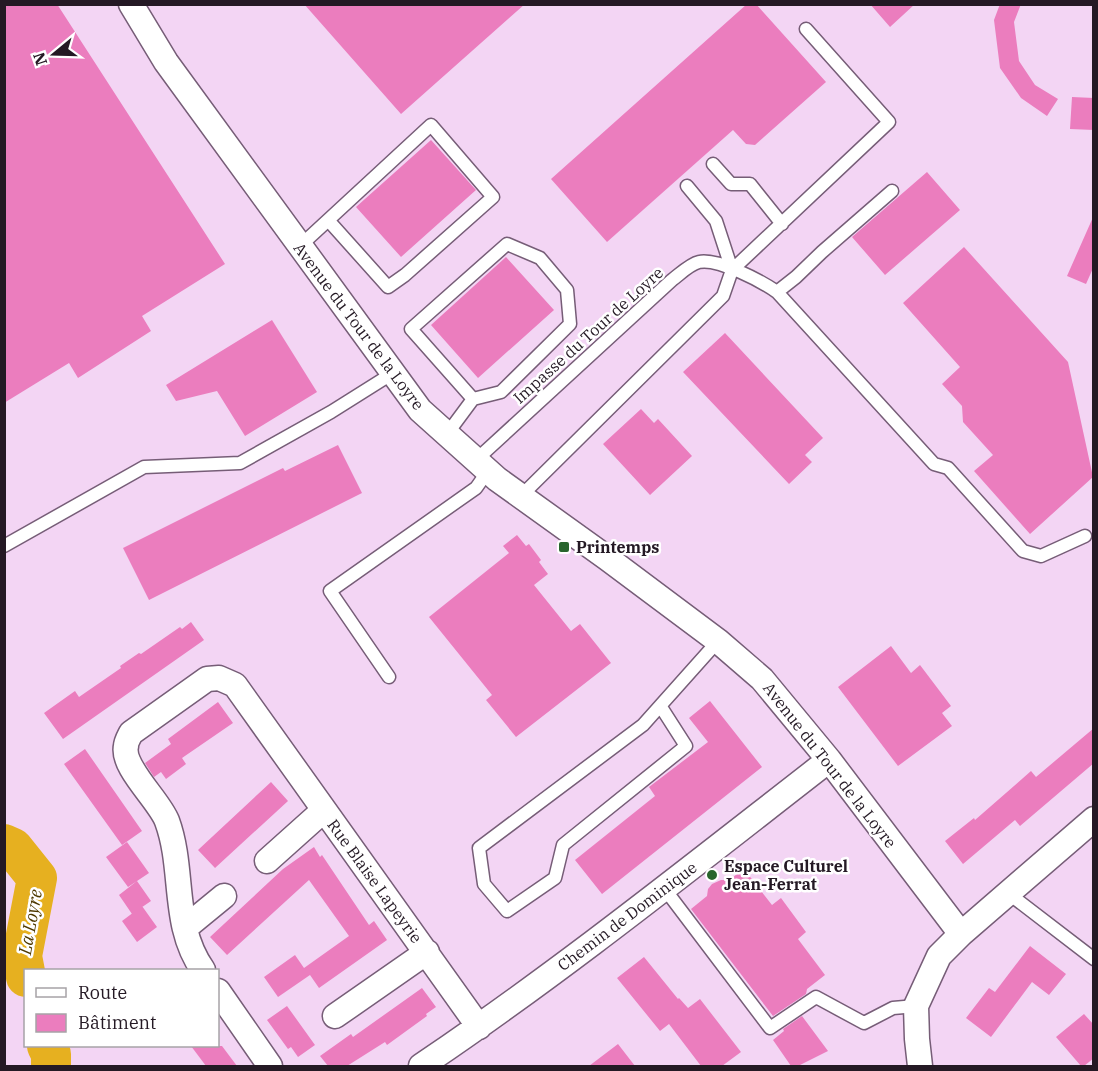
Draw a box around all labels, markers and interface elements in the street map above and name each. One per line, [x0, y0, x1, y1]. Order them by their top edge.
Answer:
north arrow [24, 24, 84, 84]
text: N [28, 50, 51, 68]
street label: Avenue du Tour de la Loyre [289, 238, 429, 414]
street label: Impasse du Tour de Loyre [509, 262, 667, 408]
place label: Printemps [576, 537, 659, 557]
marker: Printemps [557, 540, 571, 554]
street label: Avenue du Tour de la Loyre [759, 678, 901, 852]
street label: Rue Blaise Lapeyrie [323, 815, 427, 947]
place label: Espace Culturel Jean-Ferrat [724, 856, 848, 894]
street label: Chemin de Dominique [553, 857, 701, 975]
marker: Espace Culturel Jean-Ferrat [705, 868, 719, 882]
water label: La Loyre [13, 888, 47, 957]
legend [24, 969, 219, 1047]
text: Route [78, 981, 127, 1004]
text: Bâtiment [78, 1011, 156, 1034]

